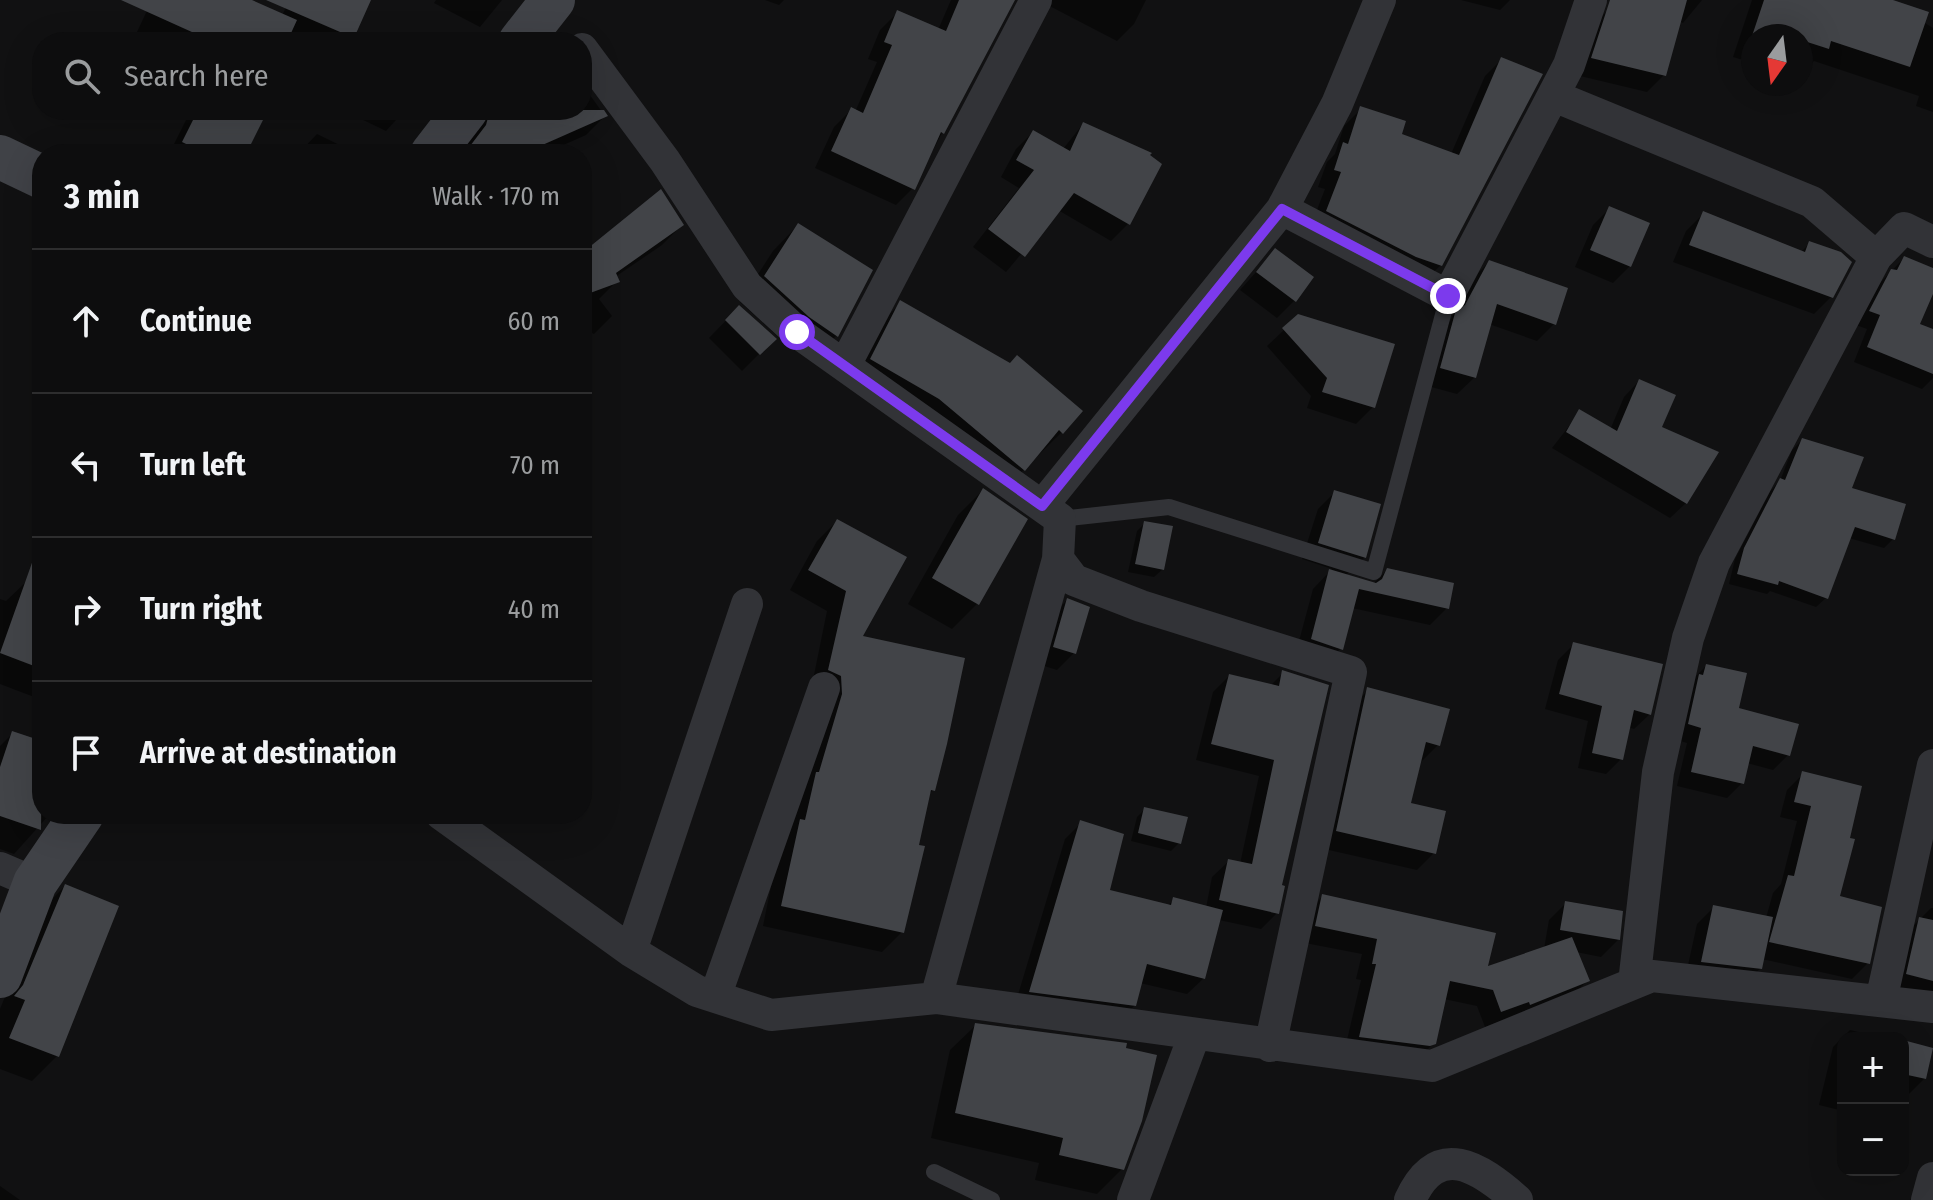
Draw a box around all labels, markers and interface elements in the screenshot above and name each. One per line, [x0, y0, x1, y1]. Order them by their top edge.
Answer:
north arrow [1741, 24, 1813, 96]
search box [32, 32, 592, 120]
icon: search [60, 54, 104, 98]
text: Search here [124, 58, 269, 94]
text: 3 min [64, 176, 140, 217]
text: Walk · 170 m [432, 181, 560, 212]
route end [1430, 278, 1466, 314]
icon: ahead [64, 299, 108, 343]
text: Continue [140, 303, 252, 339]
text: 60 m [507, 306, 560, 337]
route start [779, 314, 815, 350]
icon: left [64, 443, 108, 487]
text: Turn left [140, 447, 246, 483]
text: 70 m [510, 450, 560, 481]
icon: right [64, 587, 108, 631]
text: Turn right [140, 591, 262, 627]
text: 40 m [508, 594, 560, 625]
icon: arrive [64, 731, 108, 775]
text: Arrive at destination [140, 735, 397, 771]
map controls [1837, 1032, 1909, 1176]
button: + [1837, 1032, 1909, 1104]
button: − [1837, 1104, 1909, 1176]

